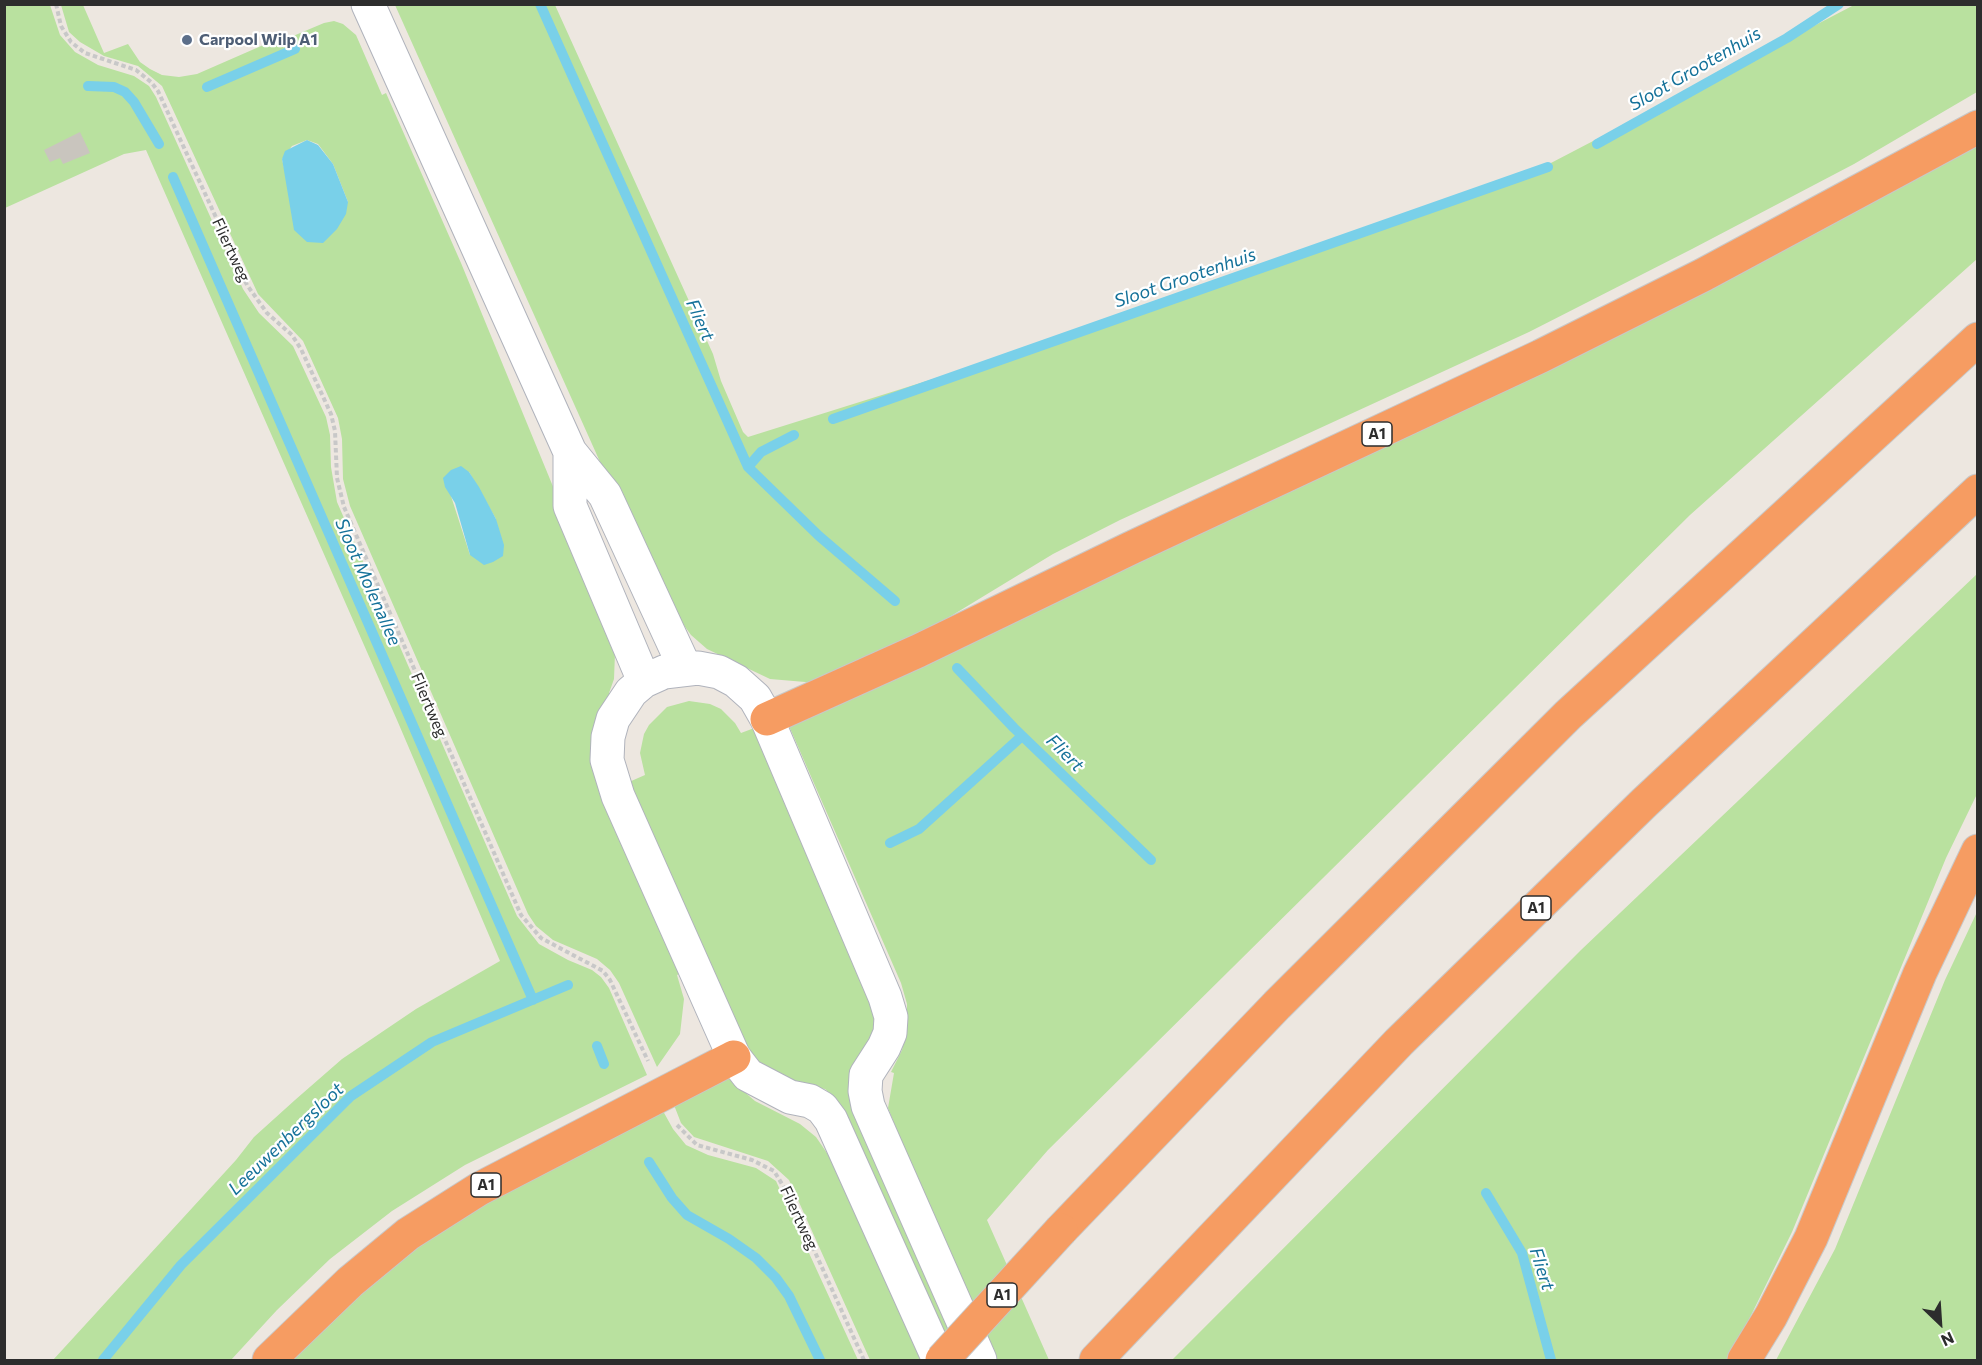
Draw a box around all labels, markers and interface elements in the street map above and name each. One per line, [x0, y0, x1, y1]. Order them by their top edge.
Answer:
water label: Sloot Grootenhuis [1625, 22, 1765, 116]
place label: Carpool Wilp A1 [199, 30, 318, 50]
marker: Carpool Wilp A1 [180, 33, 194, 47]
street label: Fliertweg [208, 215, 254, 285]
water label: Sloot Grootenhuis [1111, 244, 1259, 312]
water label: Fliert [681, 296, 719, 344]
road number: A1 [1362, 422, 1392, 446]
water label: Sloot Molenallee [330, 515, 406, 649]
street label: Fliertweg [407, 670, 451, 740]
water label: Fliert [1042, 730, 1088, 776]
road number: A1 [1521, 896, 1551, 920]
water label: Leeuwenbergsloot [224, 1079, 348, 1199]
road number: A1 [471, 1173, 501, 1197]
street label: Fliertweg [776, 1183, 822, 1253]
water label: Fliert [1525, 1245, 1559, 1293]
road number: A1 [987, 1283, 1017, 1307]
north arrow [1910, 1293, 1970, 1353]
text: N [1938, 1329, 1957, 1351]

